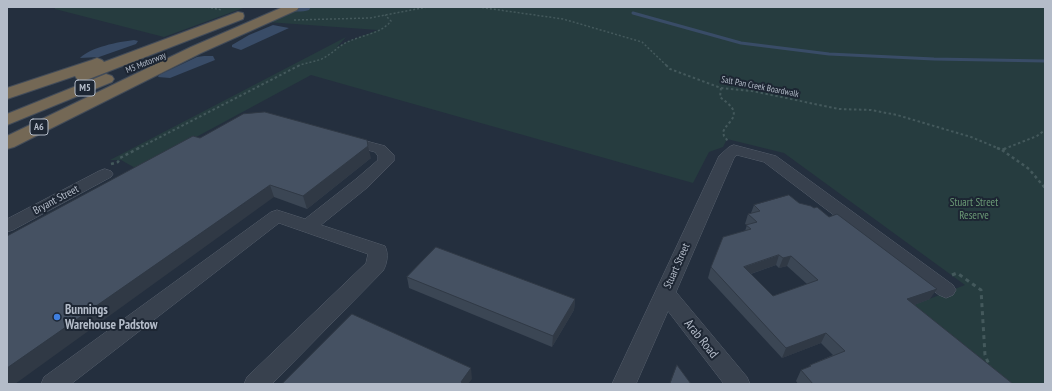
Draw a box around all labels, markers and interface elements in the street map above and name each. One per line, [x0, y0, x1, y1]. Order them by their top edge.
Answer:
street label: M5 Motorway [124, 50, 168, 76]
street label: Salt Pan Creek Boardwalk [720, 74, 800, 100]
road number: M5 [75, 80, 95, 96]
road number: A6 [30, 119, 48, 135]
street label: Bryant Street [31, 183, 81, 217]
park label: Stuart Street Reserve [950, 196, 998, 222]
street label: Stuart Street [661, 241, 693, 291]
place label: Bunnings Warehouse Padstow [65, 302, 158, 333]
marker: Bunnings Warehouse Padstow [52, 312, 62, 322]
street label: Arab Road [681, 316, 721, 362]

